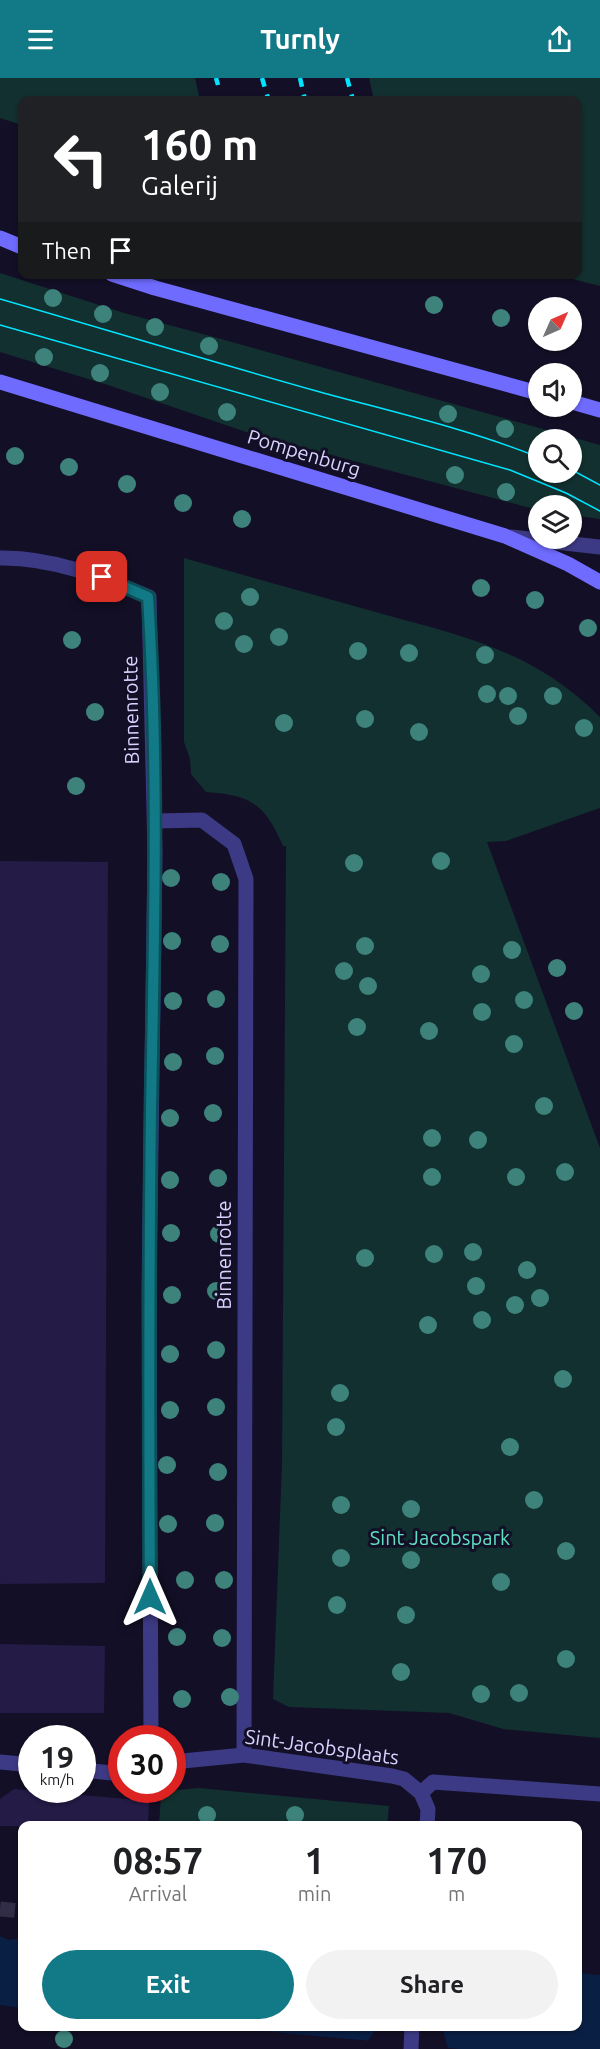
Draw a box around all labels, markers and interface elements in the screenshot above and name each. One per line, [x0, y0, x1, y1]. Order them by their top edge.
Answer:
icon: menu [24, 23, 57, 56]
icon: share [543, 23, 576, 56]
text: Turnly [260, 24, 340, 54]
icon: left [42, 120, 120, 198]
text: 160 m [141, 121, 258, 168]
text: Galerij [141, 170, 218, 200]
icon: arrive [104, 234, 137, 267]
text: Then [42, 238, 92, 263]
north arrow [528, 297, 582, 351]
map controls [528, 297, 582, 549]
button: sound [528, 363, 582, 417]
street label: Pompenburg [245, 424, 363, 481]
button: search [528, 429, 582, 483]
button: layers [528, 495, 582, 549]
pin [76, 551, 127, 602]
icon: arrive [85, 560, 118, 593]
street label: Binnenrotte [118, 655, 143, 765]
street label: Binnenrotte [212, 1201, 235, 1309]
park label: Sint Jacobspark [370, 1526, 510, 1549]
position arrow [118, 1565, 182, 1629]
street label: Sint-Jacobsplaats [244, 1724, 400, 1769]
speed limit sign: 30 [108, 1725, 186, 1803]
text: 19 [40, 1740, 74, 1774]
text: km/h [40, 1771, 74, 1788]
text: 08:57 [113, 1840, 203, 1881]
text: 1 [304, 1840, 325, 1881]
text: 170 [426, 1840, 487, 1881]
text: Arrival [129, 1882, 187, 1905]
text: min [298, 1882, 331, 1905]
text: m [448, 1882, 465, 1905]
button: Exit [42, 1950, 294, 2019]
button: Share [306, 1950, 558, 2019]

